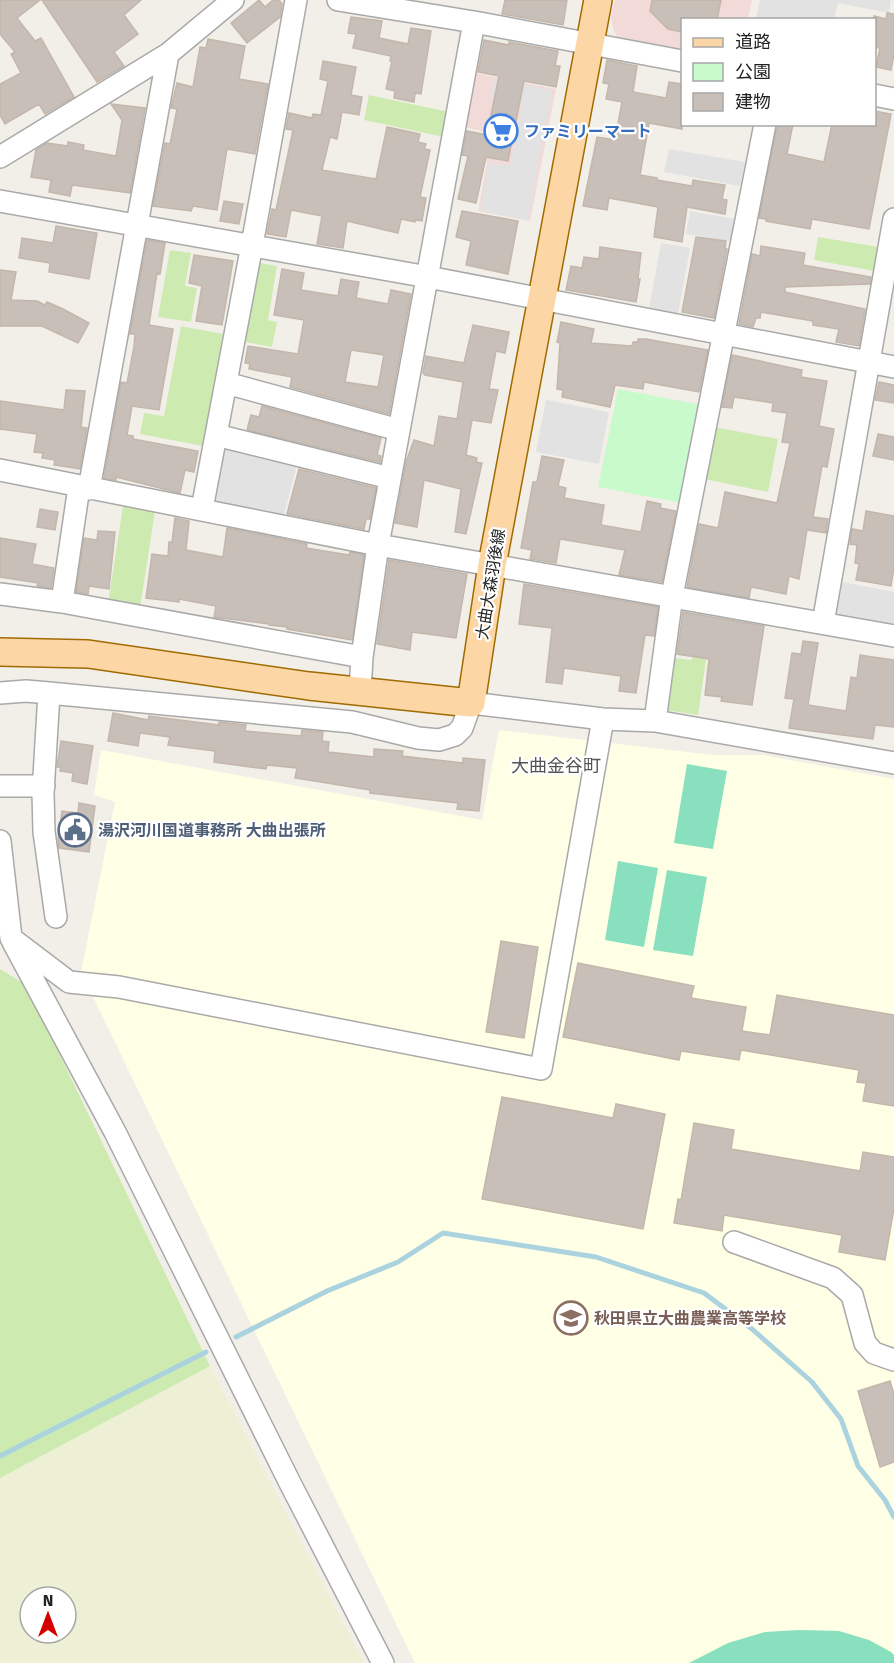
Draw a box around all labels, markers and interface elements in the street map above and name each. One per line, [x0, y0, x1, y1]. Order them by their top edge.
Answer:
legend [681, 18, 876, 126]
text: 道路 [735, 31, 771, 53]
text: 公園 [735, 61, 771, 83]
text: 建物 [735, 91, 771, 113]
supermarket icon: ファミリーマート [483, 113, 519, 149]
place label: ファミリーマート [524, 122, 652, 141]
street label: 大曲大森羽後線 [472, 527, 509, 641]
district label: 大曲金谷町 [511, 755, 601, 777]
public building icon: 湯沢河川国道事務所 大曲出張所 [57, 812, 93, 848]
place label: 湯沢河川国道事務所 大曲出張所 [98, 821, 326, 840]
school or university icon: 秋田県立大曲農業高等学校 [553, 1300, 589, 1336]
place label: 秋田県立大曲農業高等学校 [594, 1309, 786, 1328]
north arrow [18, 1585, 78, 1645]
text: N [43, 1591, 53, 1610]

